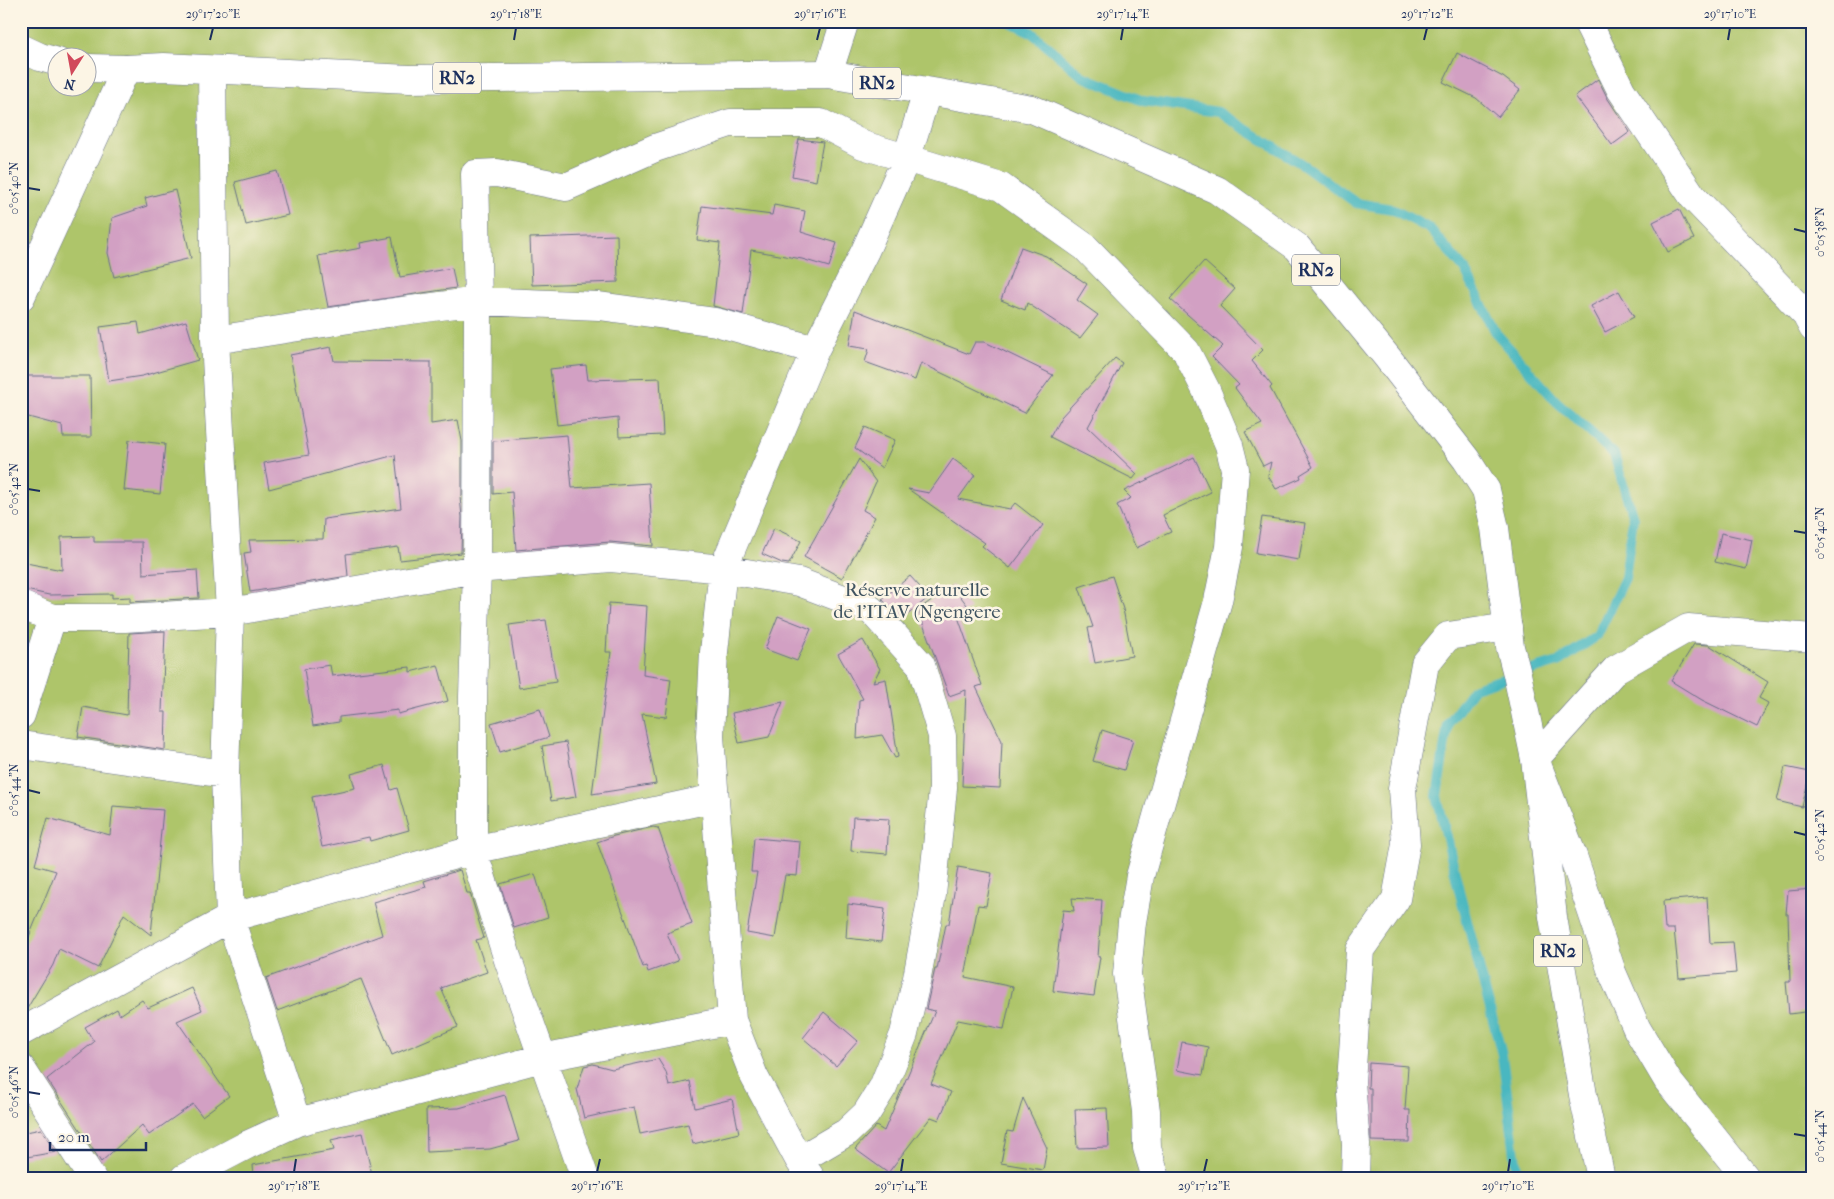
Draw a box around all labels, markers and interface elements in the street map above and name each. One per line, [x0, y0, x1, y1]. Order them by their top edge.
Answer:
text: 29°17'20"E [186, 7, 240, 21]
text: 29°17'18"E [490, 7, 542, 21]
text: 29°17'16"E [794, 7, 846, 21]
text: 29°17'14"E [1097, 7, 1149, 21]
text: 29°17'12"E [1401, 7, 1453, 21]
text: 29°17'10"E [1704, 7, 1756, 21]
north arrow [48, 48, 98, 98]
road number: RN2 [433, 62, 481, 94]
road number: RN2 [853, 68, 901, 99]
text: N [62, 75, 76, 94]
text: 0°05'40"N [7, 162, 21, 214]
text: 0°05'38"N [1813, 207, 1827, 257]
road number: RN2 [1292, 254, 1340, 286]
text: 0°05'42"N [7, 463, 21, 515]
text: 0°05'40"N [1813, 507, 1827, 559]
park label: Réserve naturelle de l'ITAV (Ngengere [833, 579, 1001, 623]
text: 0°05'44"N [7, 763, 21, 817]
text: 0°05'42"N [1813, 809, 1827, 861]
road number: RN2 [1534, 936, 1582, 966]
text: 0°05'46"N [7, 1066, 21, 1118]
text: 0°05'44"N [1813, 1109, 1827, 1163]
scale bar [50, 1119, 146, 1151]
text: 20 m [58, 1128, 90, 1146]
text: 29°17'18"E [268, 1179, 320, 1193]
text: 29°17'16"E [571, 1179, 623, 1193]
text: 29°17'14"E [875, 1179, 927, 1193]
text: 29°17'12"E [1178, 1179, 1230, 1193]
text: 29°17'10"E [1482, 1179, 1534, 1193]

